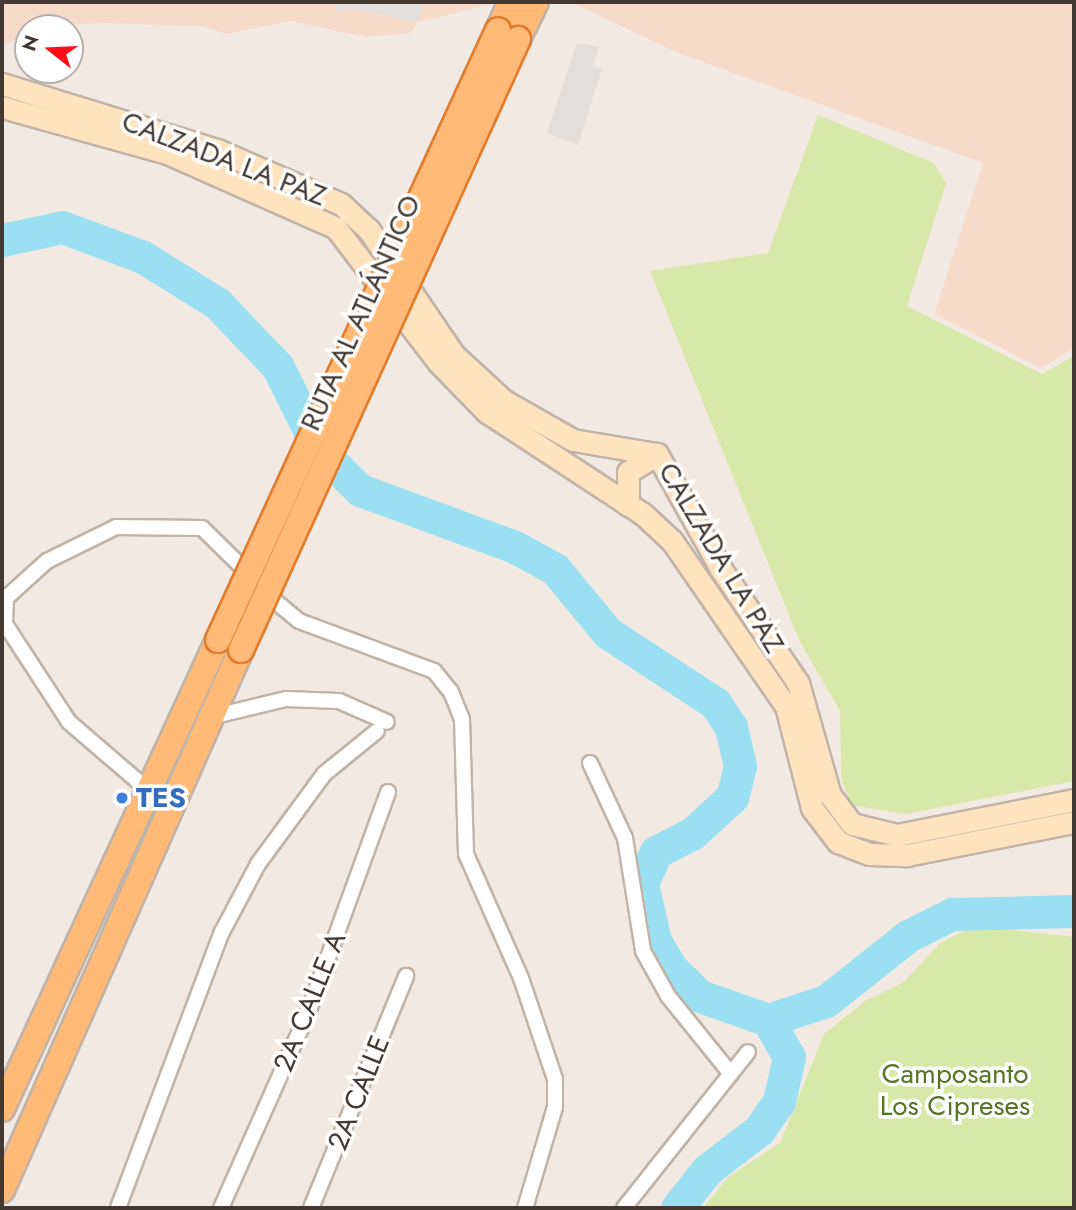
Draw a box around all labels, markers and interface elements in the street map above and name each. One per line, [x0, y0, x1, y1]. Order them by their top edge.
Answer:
north arrow [14, 14, 84, 84]
text: N [15, 32, 46, 54]
street label: CALZADA LA PAZ [117, 105, 331, 213]
street label: RUTA AL ATLÁNTICO [294, 190, 428, 436]
street label: CALZADA LA PAZ [651, 457, 791, 659]
place label: TES [136, 781, 186, 815]
marker: TES [114, 790, 130, 806]
street label: 2A CALLE A [267, 927, 353, 1077]
street label: 2A CALLE [321, 1031, 397, 1155]
park label: Camposanto Los Cipreses [880, 1057, 1030, 1123]

